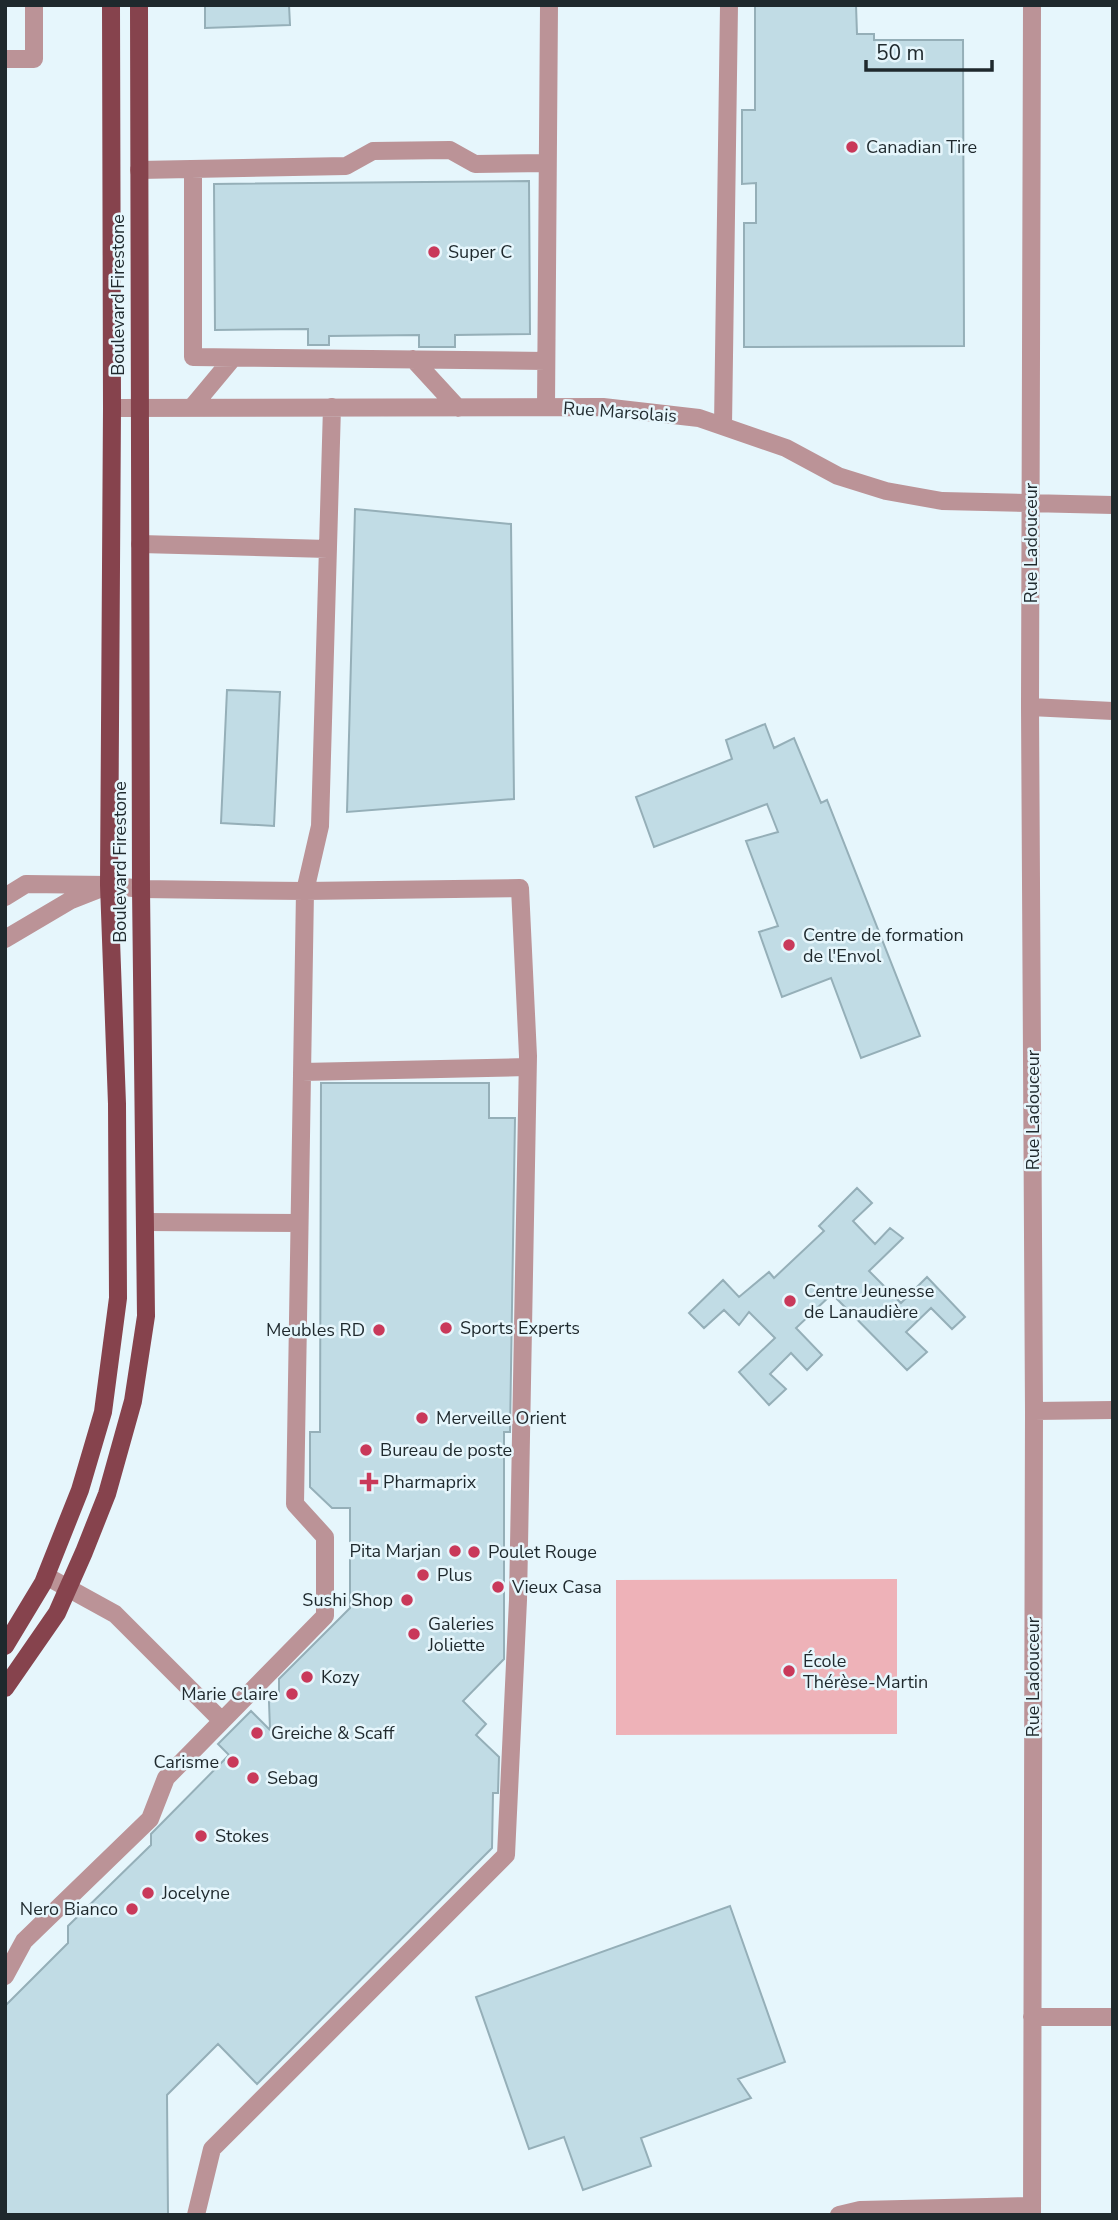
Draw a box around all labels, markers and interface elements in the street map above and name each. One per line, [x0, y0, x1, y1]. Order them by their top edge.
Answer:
scale bar [866, 28, 992, 72]
text: 50 m [876, 39, 925, 67]
place label: Canadian Tire [866, 135, 977, 159]
marker: Canadian Tire [844, 139, 860, 155]
street label: Boulevard Firestone [106, 214, 130, 376]
place label: Super C [448, 240, 512, 264]
marker: Super C [426, 244, 442, 260]
street label: Rue Marsolais [562, 396, 678, 428]
street label: Rue Ladouceur [1019, 482, 1043, 603]
street label: Boulevard Firestone [108, 781, 132, 943]
place label: Centre de formation de l'Envol [803, 923, 964, 968]
marker: Centre de formation de l'Envol [781, 937, 797, 953]
street label: Rue Ladouceur [1021, 1049, 1045, 1170]
place label: Centre Jeunesse de Lanaudière [804, 1279, 934, 1324]
marker: Centre Jeunesse de Lanaudière [782, 1293, 798, 1309]
place label: Sports Experts [460, 1316, 580, 1340]
place label: Meubles RD [266, 1318, 365, 1342]
marker: Sports Experts [438, 1320, 454, 1336]
marker: Meubles RD [371, 1322, 387, 1338]
place label: Merveille Orient [436, 1406, 567, 1430]
marker: Merveille Orient [414, 1410, 430, 1426]
place label: Bureau de poste [380, 1438, 512, 1462]
marker: Bureau de poste [358, 1442, 374, 1458]
place label: Pharmaprix [383, 1470, 477, 1494]
marker: Pharmaprix [361, 1474, 377, 1490]
place label: Pita Marjan [350, 1539, 441, 1563]
place label: Poulet Rouge [488, 1540, 597, 1564]
marker: Pita Marjan [447, 1543, 463, 1559]
marker: Poulet Rouge [466, 1544, 482, 1560]
place label: Plus [437, 1563, 472, 1587]
marker: Plus [415, 1567, 431, 1583]
place label: Vieux Casa [511, 1575, 602, 1599]
marker: Vieux Casa [490, 1579, 506, 1595]
place label: Sushi Shop [302, 1588, 393, 1612]
marker: Sushi Shop [399, 1592, 415, 1608]
place label: Galeries Joliette [427, 1612, 494, 1657]
street label: Rue Ladouceur [1021, 1616, 1045, 1737]
marker: Galeries Joliette [406, 1626, 422, 1642]
place label: École Thérèse-Martin [803, 1649, 928, 1694]
marker: École Thérèse-Martin [781, 1663, 797, 1679]
place label: Kozy [321, 1665, 360, 1689]
marker: Kozy [299, 1669, 315, 1685]
place label: Marie Claire [181, 1682, 278, 1706]
marker: Marie Claire [284, 1686, 300, 1702]
place label: Greiche & Scaff [271, 1721, 396, 1745]
marker: Greiche & Scaff [249, 1725, 265, 1741]
place label: Carisme [153, 1750, 219, 1774]
marker: Carisme [225, 1754, 241, 1770]
place label: Sebag [267, 1766, 318, 1790]
marker: Sebag [245, 1770, 261, 1786]
place label: Stokes [215, 1824, 269, 1848]
marker: Stokes [193, 1828, 209, 1844]
place label: Jocelyne [161, 1881, 230, 1905]
marker: Jocelyne [140, 1885, 156, 1901]
place label: Nero Bianco [20, 1897, 118, 1921]
marker: Nero Bianco [124, 1901, 140, 1917]

